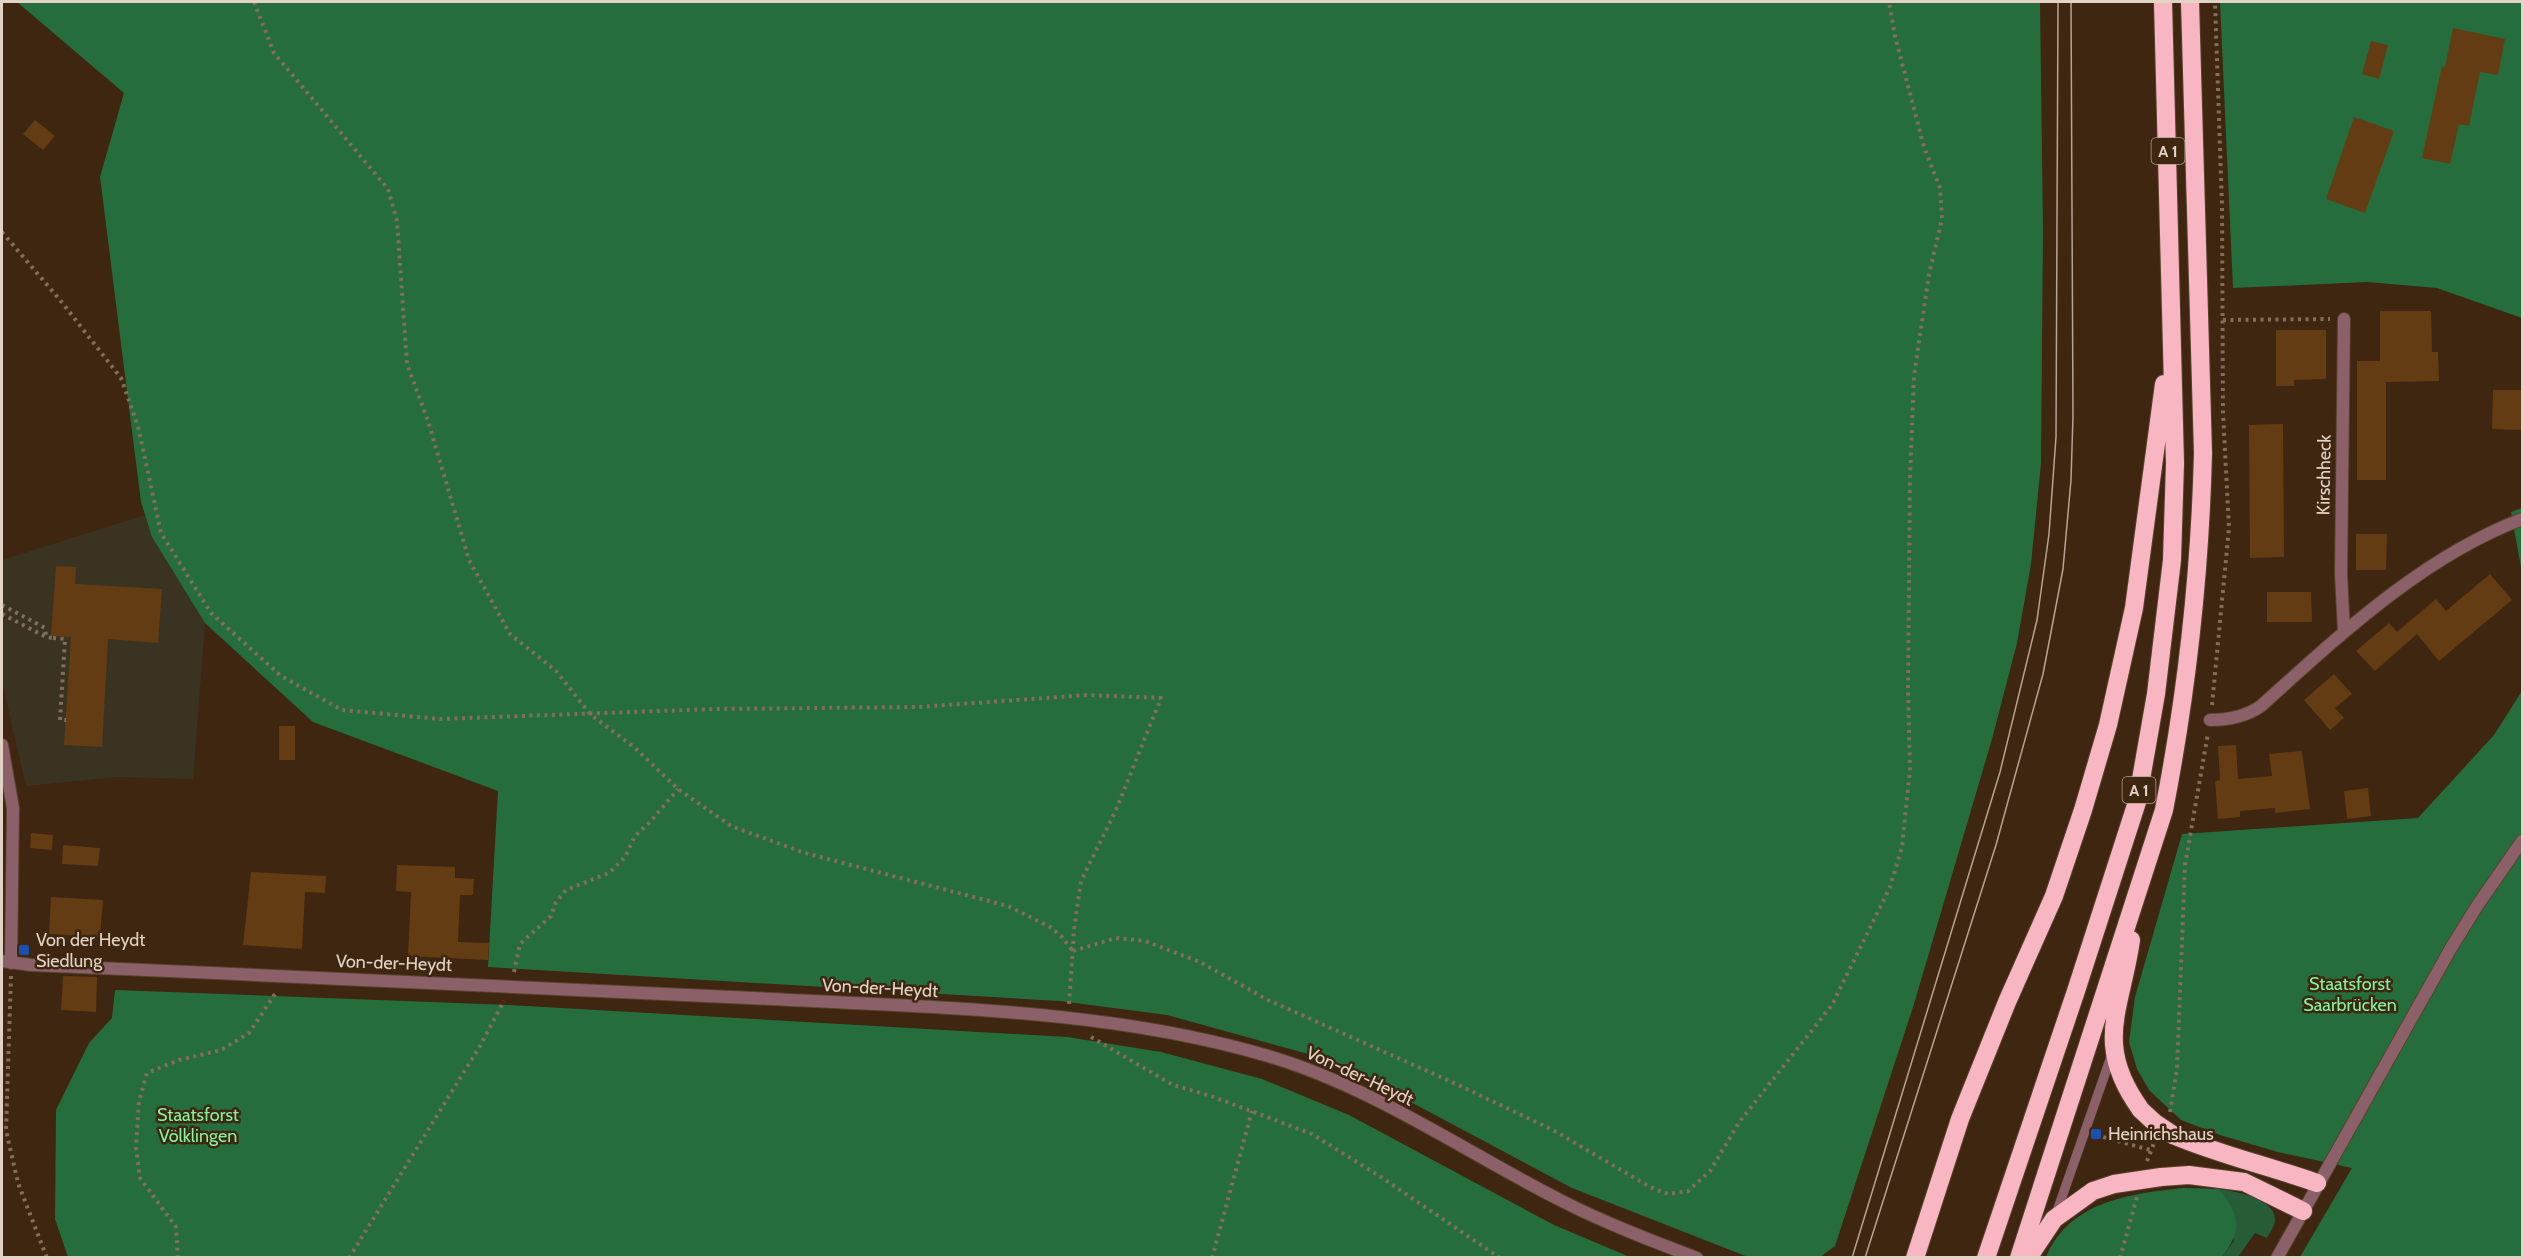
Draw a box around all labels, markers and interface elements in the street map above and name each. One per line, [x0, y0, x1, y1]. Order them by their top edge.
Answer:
road number: A 1 [2152, 138, 2184, 164]
street label: Kirschheck [2312, 434, 2336, 516]
road number: A 1 [2122, 777, 2156, 803]
place label: Von der Heydt Siedlung [36, 929, 145, 972]
marker: Von der Heydt Siedlung [17, 943, 31, 957]
street label: Von-der-Heydt [336, 950, 452, 976]
park label: Staatsforst Saarbrücken [2303, 973, 2397, 1016]
street label: Von-der-Heydt [821, 974, 939, 1002]
street label: Von-der-Heydt [1303, 1041, 1417, 1111]
park label: Staatsforst Völklingen [157, 1104, 239, 1147]
place label: Heinrichshaus [2108, 1123, 2214, 1145]
marker: Heinrichshaus [2089, 1127, 2103, 1141]

